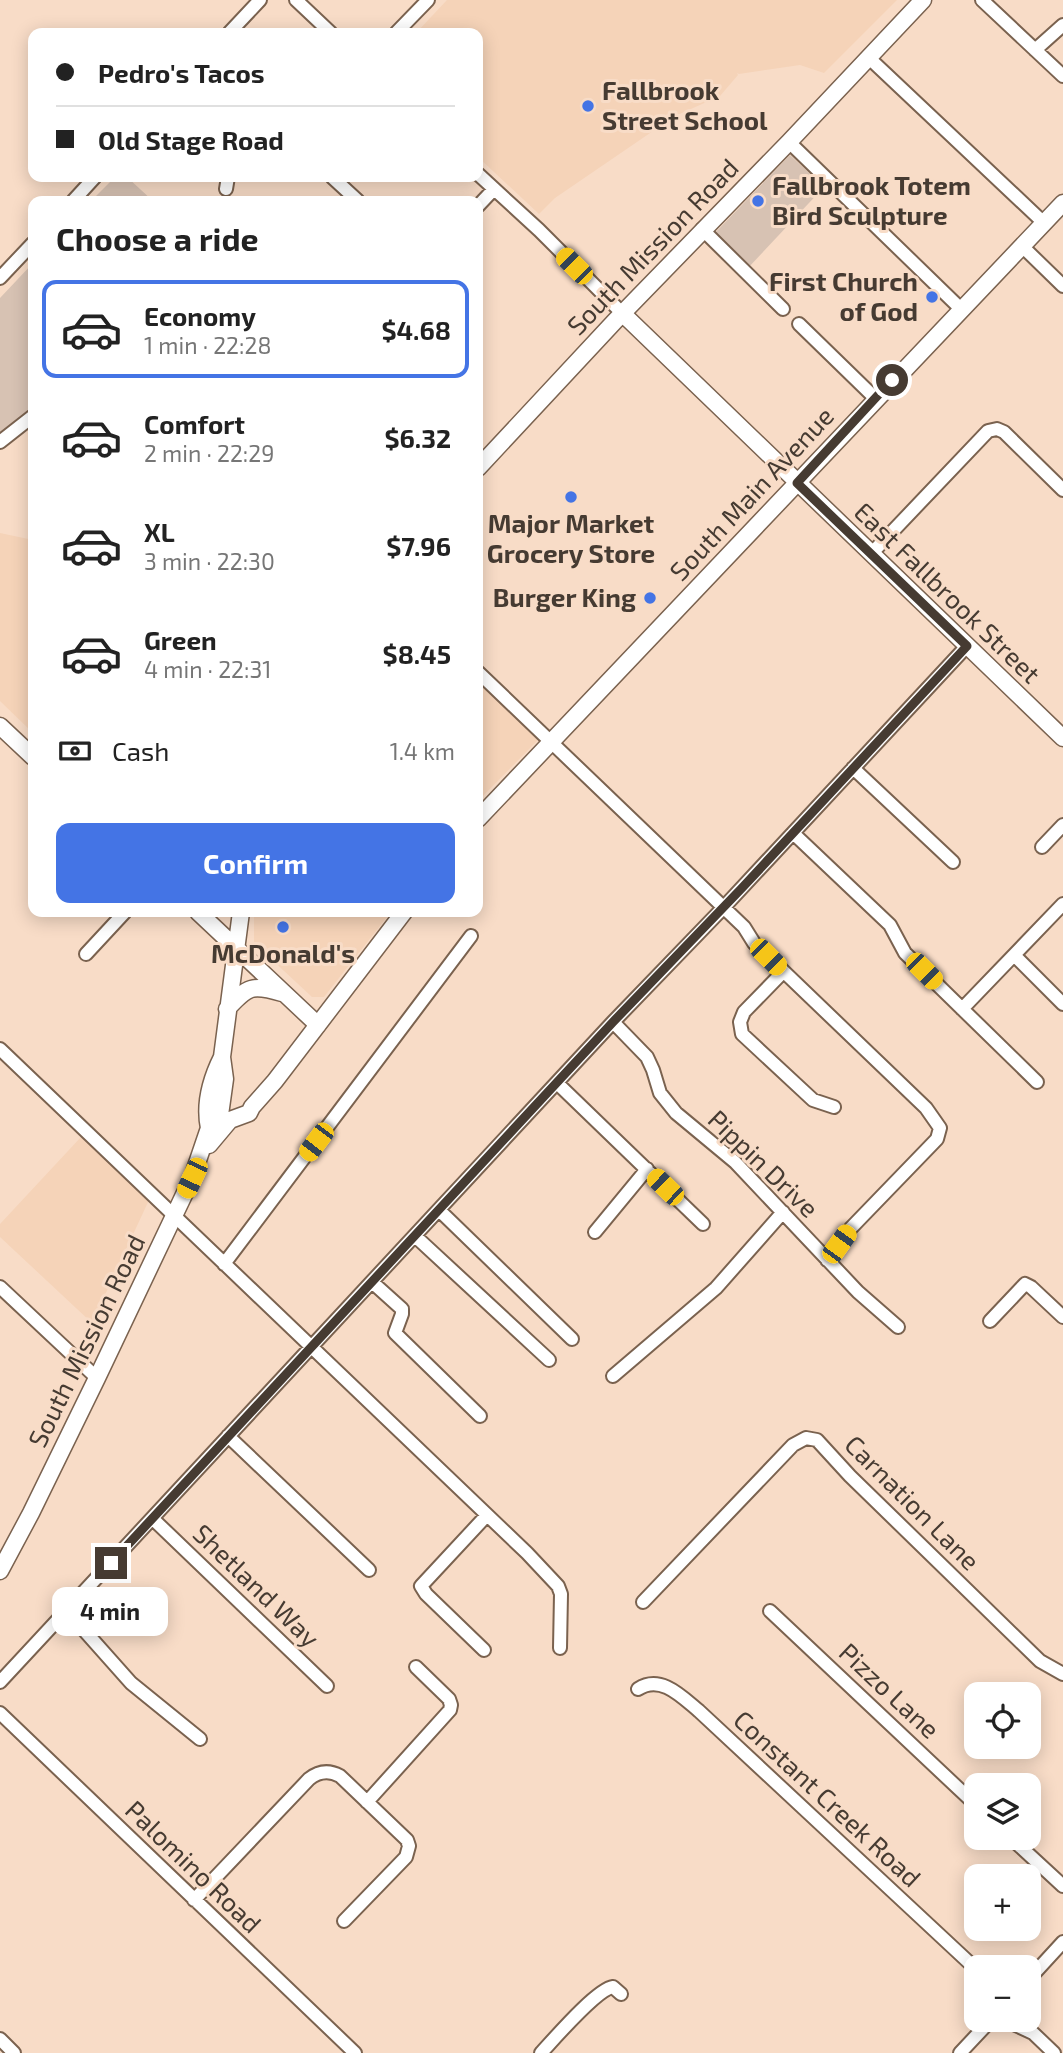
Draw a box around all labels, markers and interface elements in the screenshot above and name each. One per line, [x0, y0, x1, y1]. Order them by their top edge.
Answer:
text: Pedro's Tacos [98, 57, 265, 88]
place label: Fallbrook Street School [602, 74, 768, 135]
marker: Fallbrook Street School [580, 98, 596, 114]
text: Old Stage Road [98, 124, 284, 155]
street label: South Mission Road [560, 152, 744, 340]
place label: Fallbrook Totem Bird Sculpture [772, 169, 971, 230]
marker: Fallbrook Totem Bird Sculpture [750, 193, 766, 209]
text: Choose a ride [56, 219, 259, 257]
car [552, 244, 597, 288]
place label: First Church of God [769, 265, 918, 326]
marker: First Church of God [924, 289, 940, 305]
icon: car [60, 298, 123, 361]
text: Economy [144, 300, 256, 331]
text: $4.68 [381, 314, 451, 345]
text: 1 min · 22:28 [144, 331, 271, 359]
route start [876, 364, 908, 396]
street label: South Main Avenue [663, 400, 839, 586]
icon: car [60, 406, 123, 469]
text: Comfort [144, 408, 245, 439]
text: $6.32 [384, 422, 451, 453]
text: 2 min · 22:29 [144, 439, 274, 467]
marker: Major Market Grocery Store [563, 489, 579, 505]
street label: East Fallbrook Street [849, 495, 1047, 689]
place label: Major Market Grocery Store [487, 507, 655, 569]
icon: car [60, 514, 123, 577]
text: XL [144, 516, 175, 547]
text: $7.96 [386, 530, 451, 561]
text: 3 min · 22:30 [144, 547, 275, 575]
place label: Burger King [493, 581, 636, 612]
marker: Burger King [642, 590, 658, 606]
icon: car [60, 622, 123, 685]
text: Green [144, 624, 217, 655]
text: $8.45 [383, 638, 451, 669]
text: 4 min · 22:31 [144, 655, 271, 683]
icon: cash [56, 732, 94, 770]
text: Cash [112, 735, 169, 766]
text: 1.4 km [390, 737, 455, 765]
button: Confirm [56, 823, 455, 903]
marker: McDonald's [275, 919, 291, 935]
car [746, 935, 791, 979]
place label: McDonald's [211, 937, 355, 968]
car [902, 949, 947, 993]
street label: Pippin Drive [703, 1103, 826, 1223]
car [295, 1119, 338, 1165]
car [174, 1155, 211, 1201]
car [643, 1165, 688, 1209]
car [819, 1221, 860, 1267]
street label: South Mission Road [21, 1229, 151, 1452]
street label: Carnation Lane [839, 1428, 987, 1576]
street label: Shetland Way [188, 1517, 327, 1653]
route end [95, 1547, 127, 1579]
callout: 4 min [53, 1588, 169, 1636]
text: 4 min [80, 1597, 140, 1625]
street label: Pizzo Lane [834, 1636, 947, 1744]
map controls [964, 1682, 1041, 2032]
button: locate [964, 1682, 1041, 1759]
street label: Constant Creek Road [728, 1703, 928, 1893]
button: layers [964, 1773, 1041, 1850]
street label: Palomino Road [120, 1793, 268, 1938]
button: + [964, 1864, 1041, 1941]
button: − [964, 1955, 1041, 2032]

